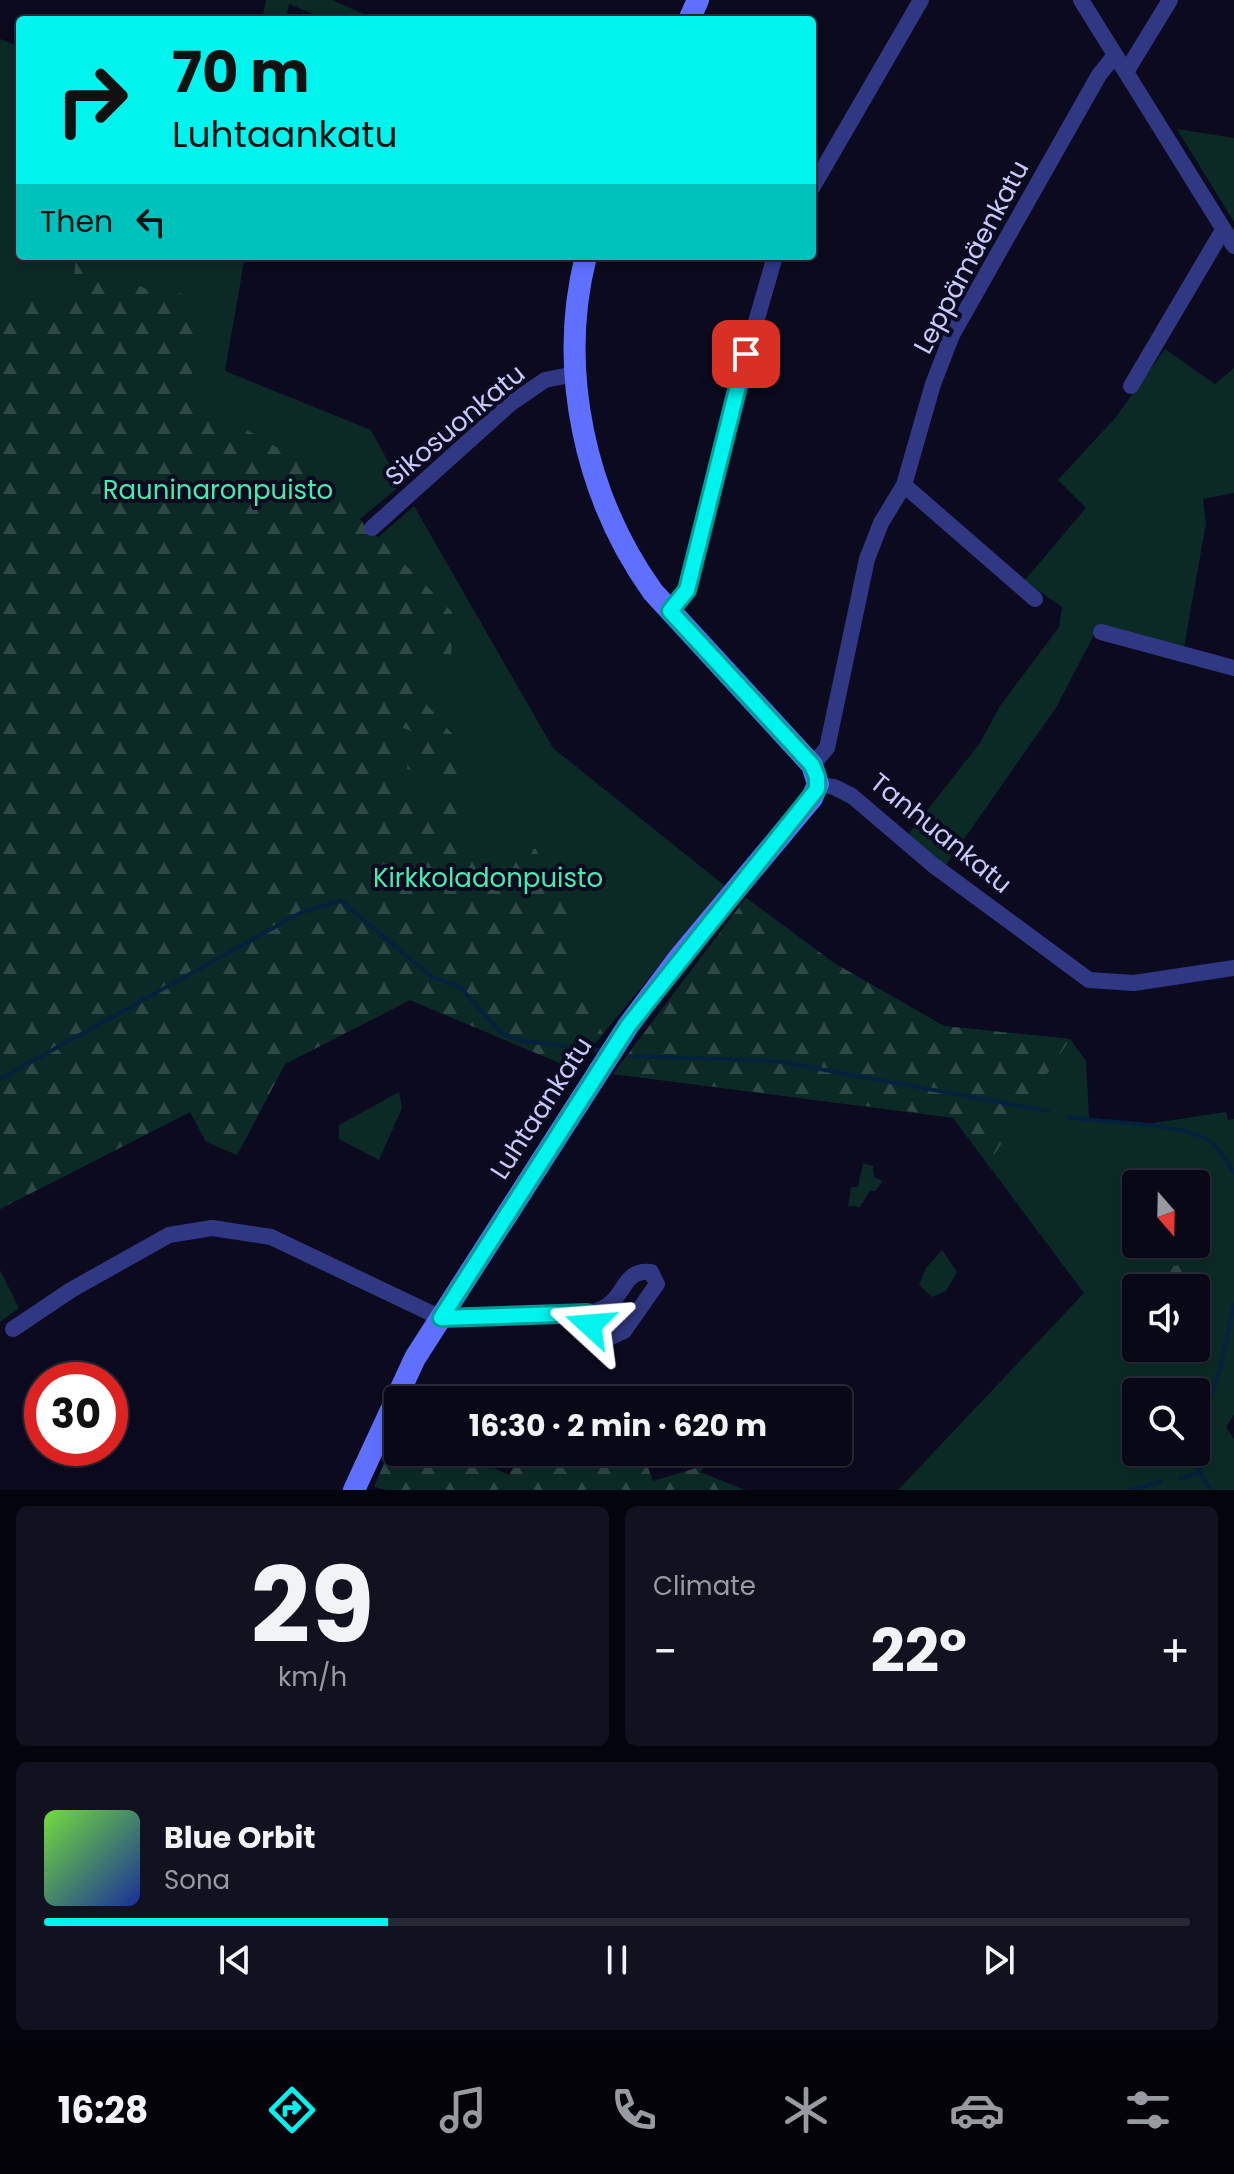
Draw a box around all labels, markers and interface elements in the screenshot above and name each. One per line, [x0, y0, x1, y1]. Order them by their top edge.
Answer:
text: 70 m [172, 33, 310, 112]
icon: right [40, 48, 144, 152]
text: Luhtaankatu [172, 109, 397, 160]
street label: Leppämäenkatu [905, 154, 1037, 360]
text: Then [40, 200, 113, 243]
icon: left [129, 200, 173, 244]
pin [712, 320, 780, 388]
icon: arrive [724, 332, 768, 376]
street label: Sikosuonkatu [377, 356, 533, 494]
park label: Rauninaronpuisto [103, 472, 333, 508]
street label: Tanhuankatu [863, 765, 1019, 901]
park label: Kirkkoladonpuisto [373, 860, 603, 896]
street label: Luhtaankatu [482, 1030, 600, 1186]
north arrow [1122, 1170, 1210, 1258]
map controls [1122, 1170, 1210, 1466]
button: sound [1122, 1274, 1210, 1362]
position arrow [548, 1283, 632, 1367]
speed limit sign: 30 [24, 1362, 128, 1466]
button: search [1122, 1378, 1210, 1466]
text: 16:30 · 2 min · 620 m [469, 1404, 767, 1447]
text: 29 [251, 1533, 374, 1678]
text: Climate [653, 1568, 756, 1604]
text: 22° [870, 1609, 967, 1693]
text: − [653, 1621, 677, 1682]
text: + [1160, 1621, 1190, 1682]
text: km/h [278, 1659, 347, 1695]
text: Blue Orbit [164, 1816, 316, 1859]
text: Sona [164, 1862, 230, 1898]
icon: previous [213, 1938, 257, 1982]
icon: pause [595, 1938, 639, 1982]
icon: next [977, 1938, 1021, 1982]
icon: directions [264, 2082, 320, 2138]
icon: music [435, 2082, 491, 2138]
icon: phone [606, 2082, 662, 2138]
icon: climate [778, 2082, 834, 2138]
icon: car [949, 2082, 1005, 2138]
icon: filters [1120, 2082, 1176, 2138]
text: 16:28 [58, 2085, 148, 2136]

